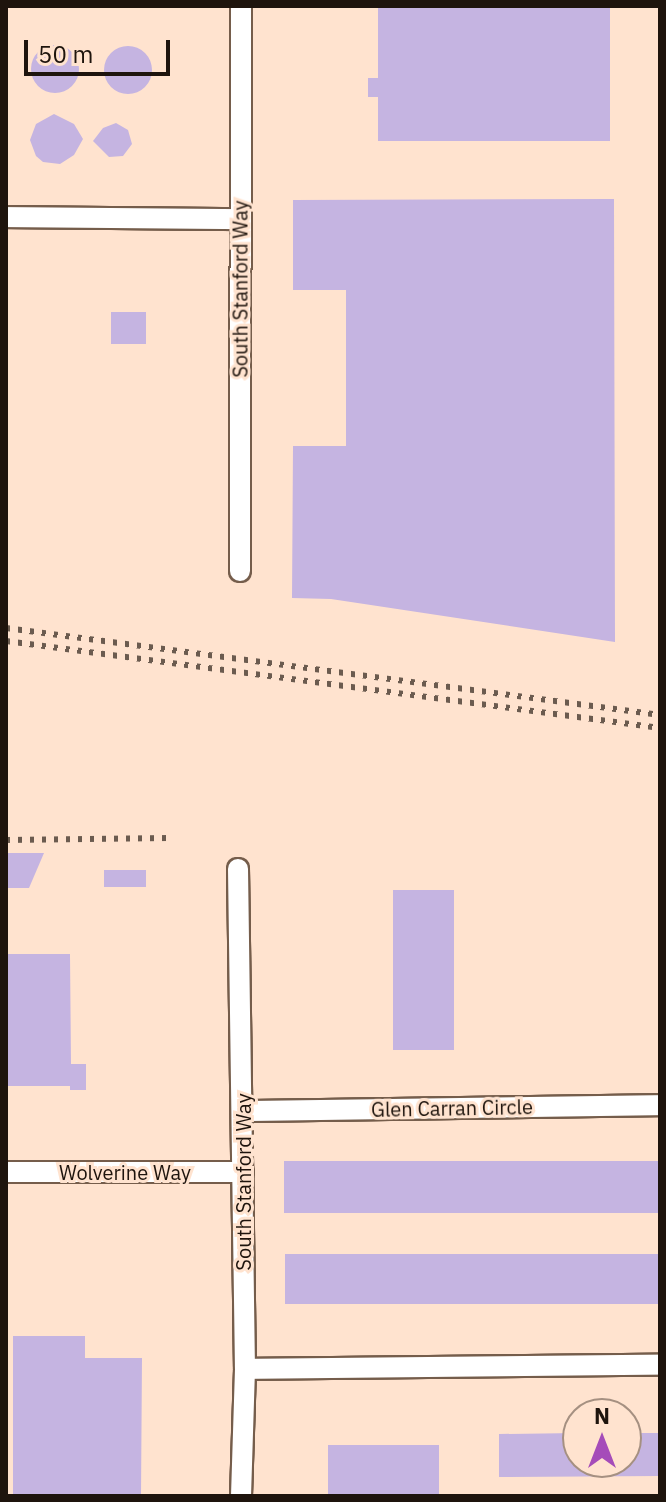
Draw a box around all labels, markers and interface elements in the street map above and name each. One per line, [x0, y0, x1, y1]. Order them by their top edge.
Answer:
scale bar [28, 24, 174, 74]
text: 50 m [38, 38, 93, 70]
street label: South Stanford Way [228, 200, 252, 378]
street label: South Stanford Way [231, 1093, 255, 1271]
street label: Glen Carran Circle [371, 1095, 533, 1121]
street label: Wolverine Way [59, 1160, 191, 1184]
north arrow [562, 1398, 642, 1478]
text: N [594, 1401, 610, 1430]

